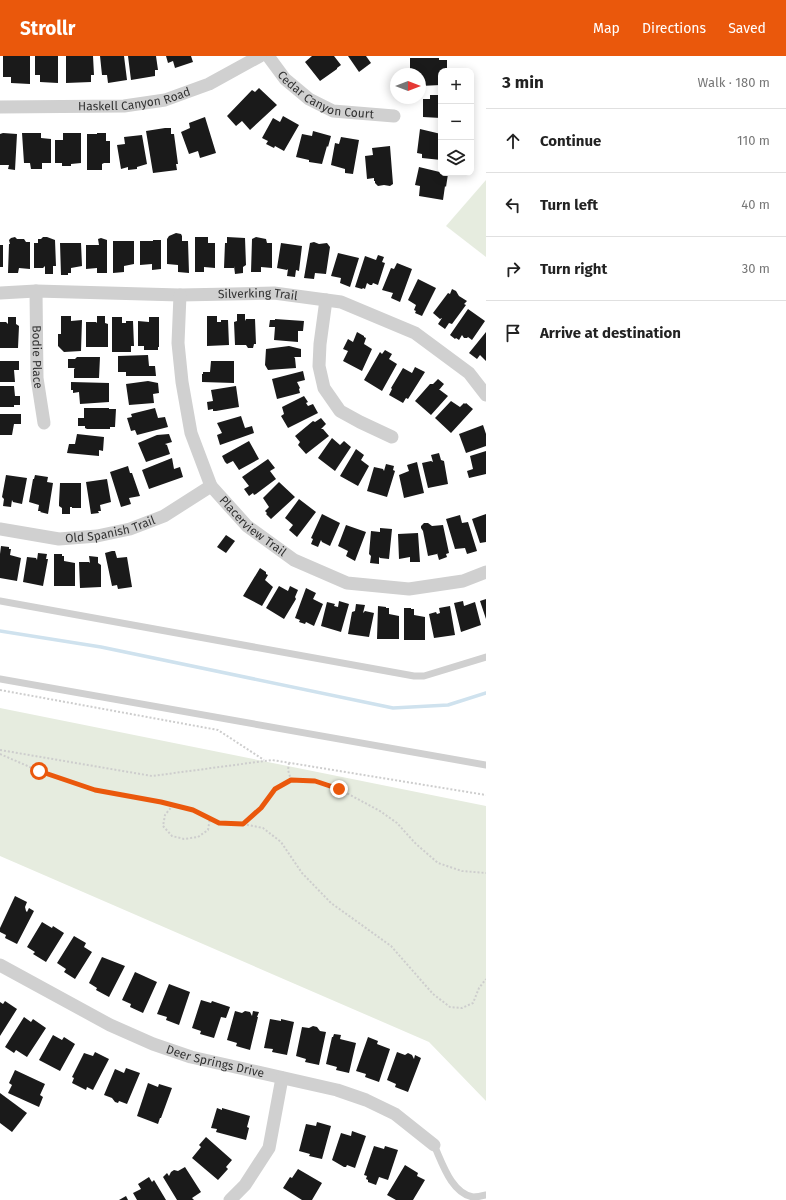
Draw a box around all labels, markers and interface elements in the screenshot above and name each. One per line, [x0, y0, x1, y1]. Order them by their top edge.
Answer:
text: Strollr [20, 17, 75, 40]
text: Map [593, 20, 620, 37]
text: Directions [642, 20, 706, 37]
text: Saved [728, 20, 766, 37]
street label: Cedar Canyon Court [274, 68, 375, 121]
north arrow [390, 68, 426, 104]
map controls [438, 68, 474, 176]
button: + [438, 68, 474, 104]
text: 3 min [502, 72, 544, 93]
text: Walk · 180 m [698, 75, 770, 90]
street label: Haskell Canyon Road [78, 84, 192, 113]
button: − [438, 104, 474, 140]
icon: ahead [502, 130, 524, 152]
text: Continue [540, 132, 601, 150]
text: 110 m [737, 133, 770, 148]
button: layers [438, 140, 474, 176]
icon: left [502, 194, 524, 216]
text: Turn left [540, 196, 598, 214]
text: 40 m [741, 197, 770, 212]
icon: right [502, 258, 524, 280]
text: Turn right [540, 260, 607, 278]
text: 30 m [742, 261, 770, 276]
street label: Silverking Trail [218, 286, 299, 303]
icon: arrive [502, 322, 524, 344]
text: Arrive at destination [540, 324, 681, 342]
street label: Bodie Place [29, 325, 46, 390]
street label: Placerview Trail [216, 493, 289, 559]
street label: Old Spanish Trail [65, 513, 158, 545]
route start [30, 762, 48, 780]
route end [330, 780, 348, 798]
street label: Deer Springs Drive [164, 1042, 266, 1080]

